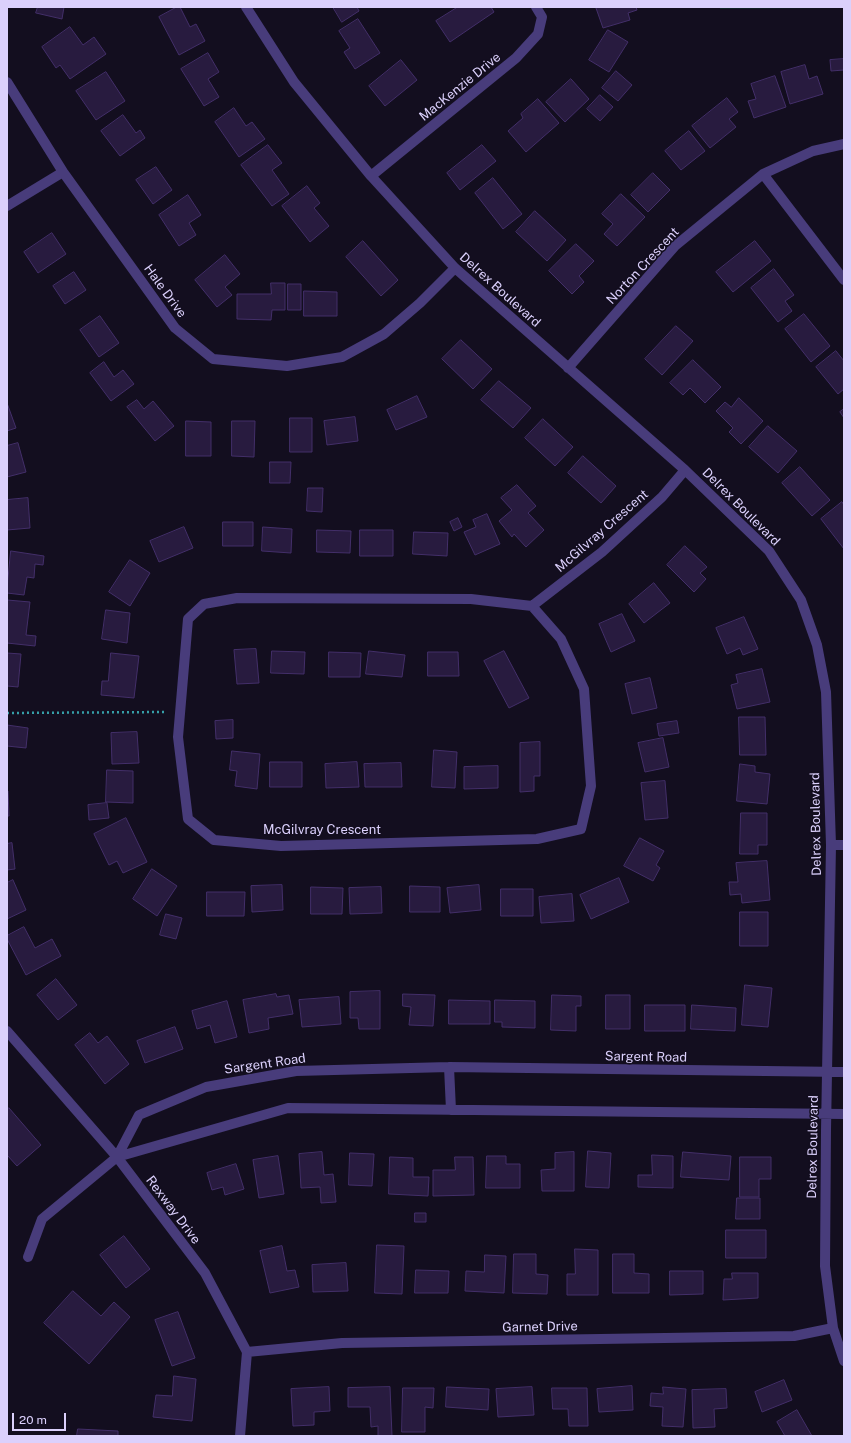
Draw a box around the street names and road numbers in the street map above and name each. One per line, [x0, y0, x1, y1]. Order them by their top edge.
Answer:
street label: MacKenzie Drive [416, 49, 504, 125]
street label: Norton Crescent [603, 224, 683, 308]
street label: Delrex Boulevard [456, 250, 544, 330]
street label: Hale Drive [140, 261, 190, 321]
street label: Delrex Boulevard [699, 465, 783, 549]
street label: McGilvray Crescent [552, 486, 652, 576]
street label: Delrex Boulevard [807, 772, 825, 876]
street label: McGilvray Crescent [263, 822, 381, 838]
street label: Sargent Road [605, 1048, 687, 1066]
street label: Sargent Road [223, 1051, 307, 1077]
street label: Delrex Boulevard [804, 1095, 822, 1199]
street label: Rexway Drive [142, 1173, 204, 1247]
street label: Garnet Drive [502, 1319, 578, 1335]

